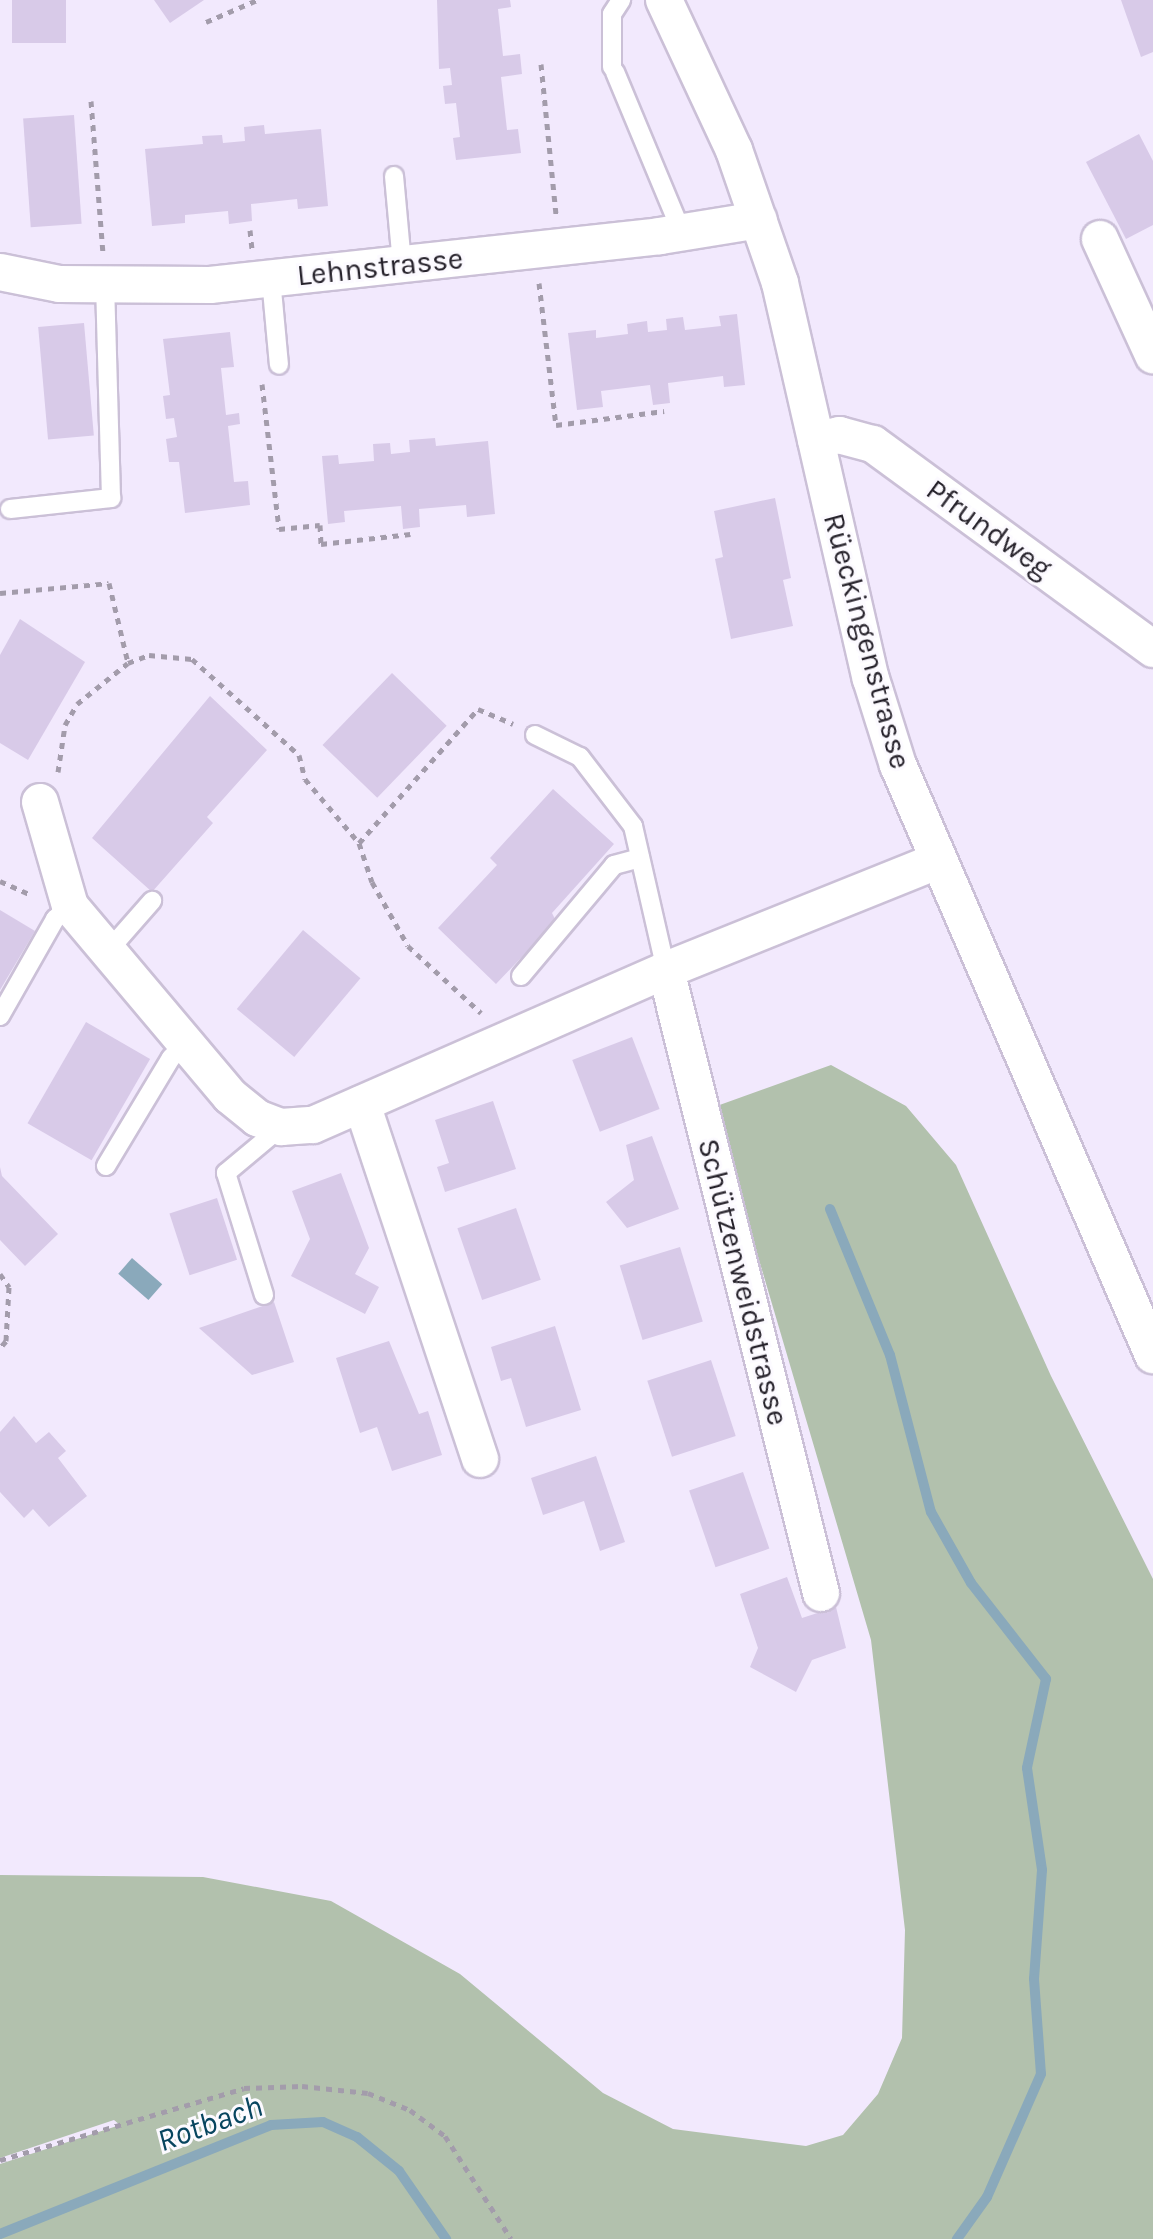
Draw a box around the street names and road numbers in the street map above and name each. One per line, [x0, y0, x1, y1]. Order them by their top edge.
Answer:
street label: Lehnstrasse [295, 240, 465, 294]
street label: Pfrundweg [919, 472, 1059, 586]
street label: Rüeckingenstrasse [816, 509, 918, 773]
street label: Schützenweidstrasse [690, 1135, 796, 1429]

